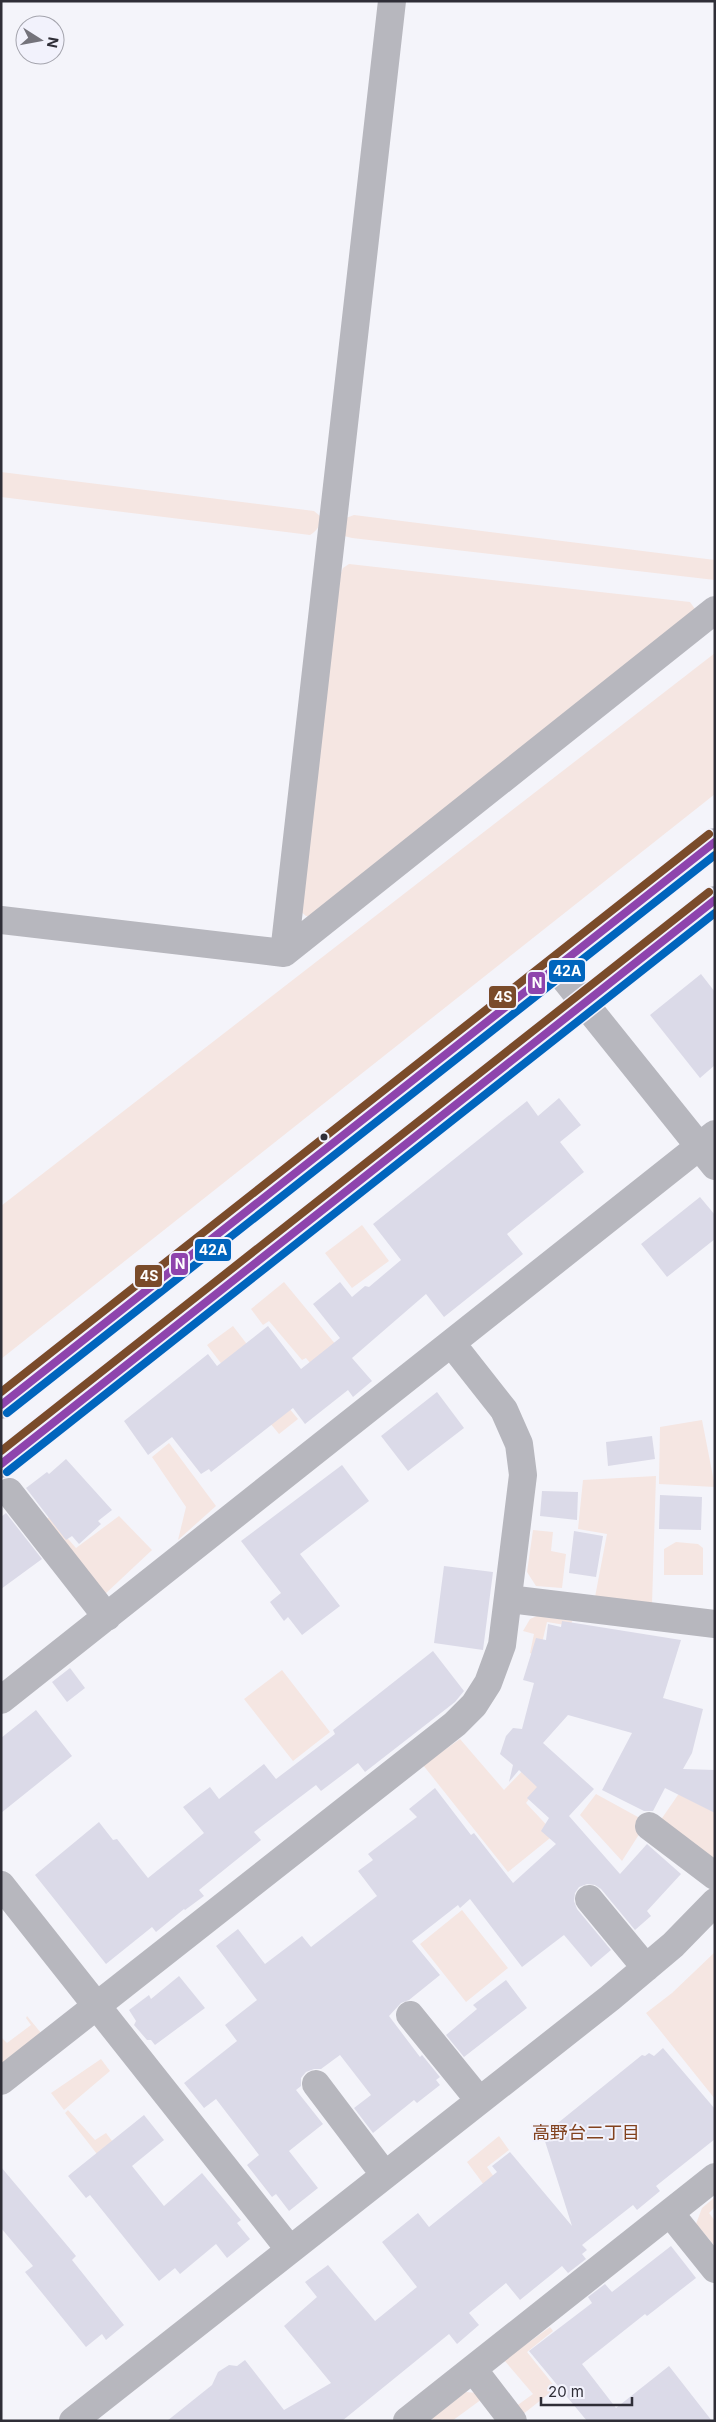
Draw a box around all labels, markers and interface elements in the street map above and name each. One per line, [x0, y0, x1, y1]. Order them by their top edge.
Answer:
north arrow [15, 15, 65, 65]
text: N [44, 36, 63, 49]
line badge: 42A [548, 959, 586, 983]
text: 42A [553, 962, 582, 979]
line badge: N [527, 971, 546, 995]
text: N [532, 974, 542, 991]
line badge: 4S [488, 985, 517, 1009]
text: 4S [494, 988, 512, 1005]
unlabelled marker [319, 1132, 329, 1142]
line badge: 42A [194, 1238, 232, 1262]
text: 42A [199, 1241, 228, 1258]
line badge: N [170, 1252, 189, 1276]
text: N [175, 1255, 185, 1272]
line badge: 4S [134, 1264, 163, 1288]
text: 4S [140, 1267, 158, 1284]
district label: 高野台二丁目 [532, 2122, 640, 2143]
scale bar [541, 2374, 632, 2406]
text: 20 m [548, 2382, 584, 2401]

